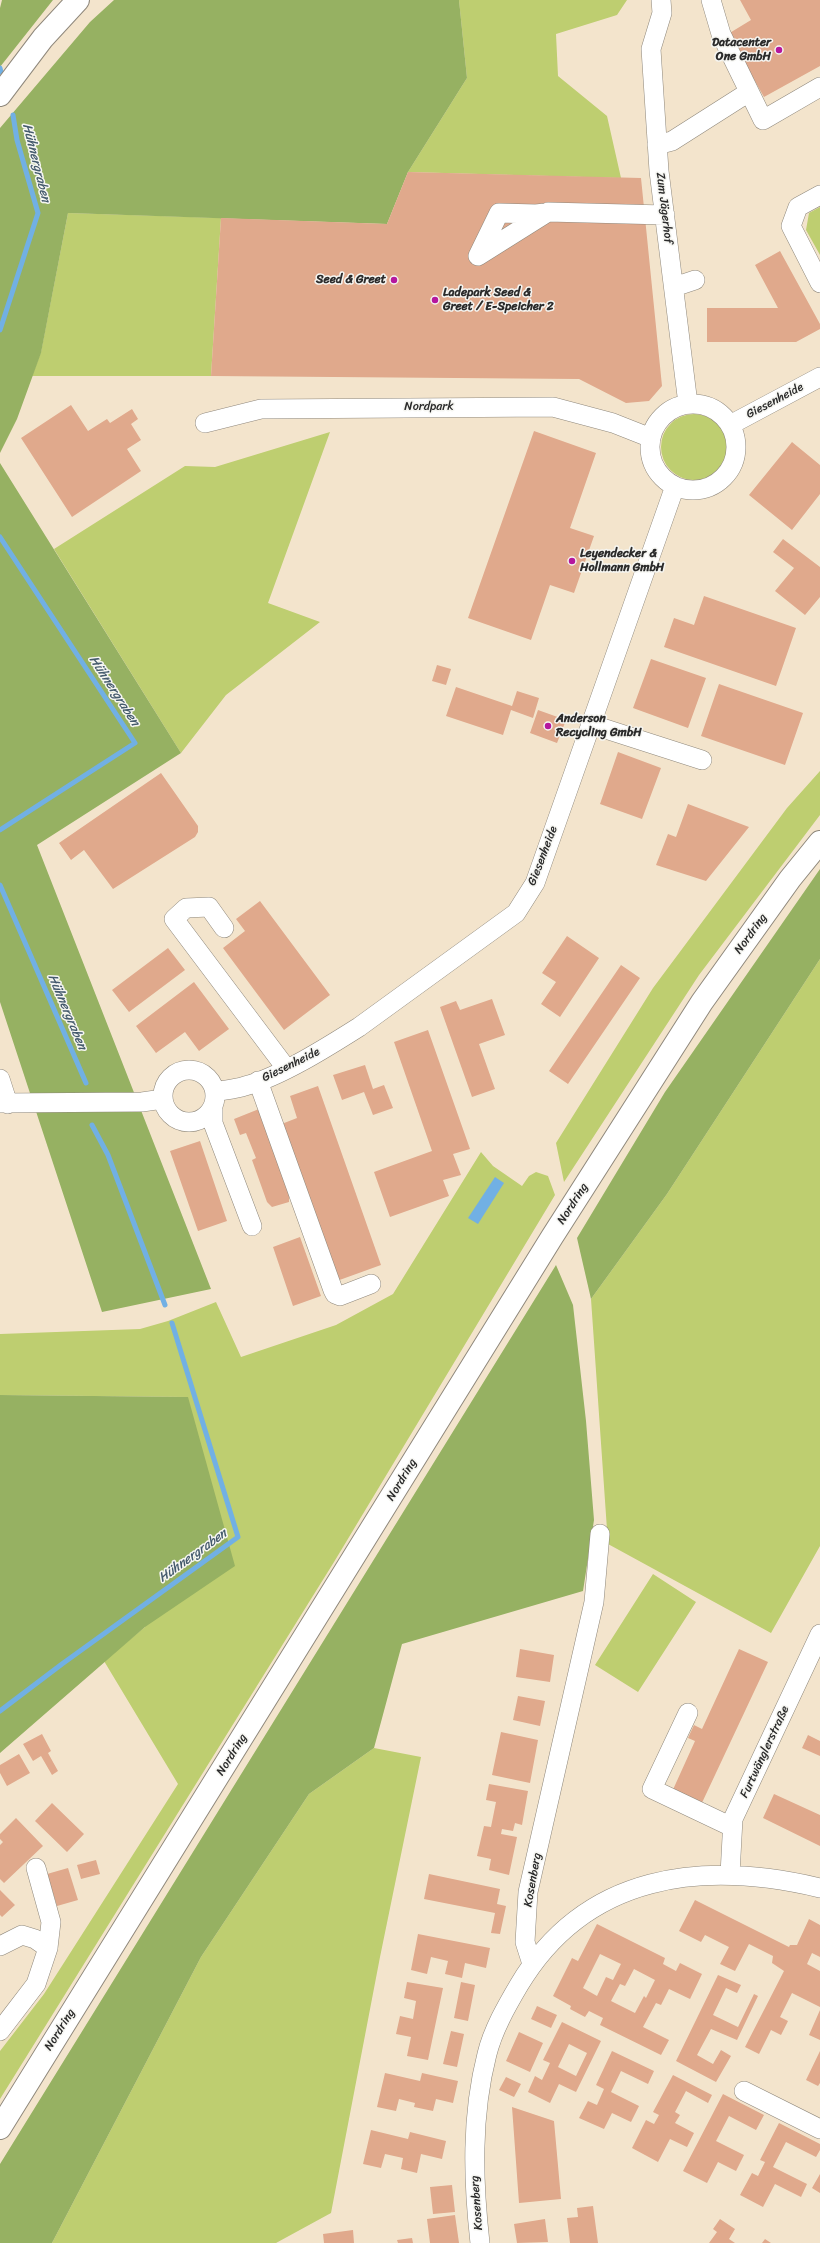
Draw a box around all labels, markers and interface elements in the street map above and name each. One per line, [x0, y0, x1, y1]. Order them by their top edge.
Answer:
place label: Datacenter One GmbH [712, 36, 771, 64]
marker: Datacenter One GmbH [774, 45, 784, 55]
water label: Hühnergraben [19, 122, 53, 204]
street label: Zum Jägerhof [652, 171, 676, 245]
place label: Seed & Greet [316, 273, 386, 287]
marker: Seed & Greet [389, 275, 399, 285]
place label: Ladepark Seed & Greet / E-Speicher 2 [443, 286, 554, 314]
marker: Ladepark Seed & Greet / E-Speicher 2 [430, 295, 440, 305]
street label: Giesenheide [744, 380, 806, 422]
street label: Nordpark [404, 400, 454, 414]
place label: Leyendecker & Hollmann GmbH [580, 547, 664, 575]
marker: Leyendecker & Hollmann GmbH [567, 556, 577, 566]
water label: Hühnergraben [85, 653, 143, 729]
place label: Anderson Recycling GmbH [556, 712, 642, 740]
marker: Anderson Recycling GmbH [543, 721, 553, 731]
street label: Giesenheide [525, 824, 561, 888]
street label: Nordring [732, 911, 770, 957]
water label: Hühnergraben [44, 972, 90, 1052]
street label: Giesenheide [260, 1045, 322, 1085]
street label: Nordring [554, 1181, 592, 1227]
street label: Nordring [384, 1456, 420, 1504]
water label: Hühnergraben [156, 1526, 230, 1586]
street label: Furtwänglerstraße [737, 1704, 793, 1800]
street label: Nordring [214, 1732, 250, 1778]
street label: Kosenberg [521, 1852, 545, 1908]
street label: Nordring [42, 2007, 78, 2053]
street label: Kosenberg [468, 2175, 486, 2231]

